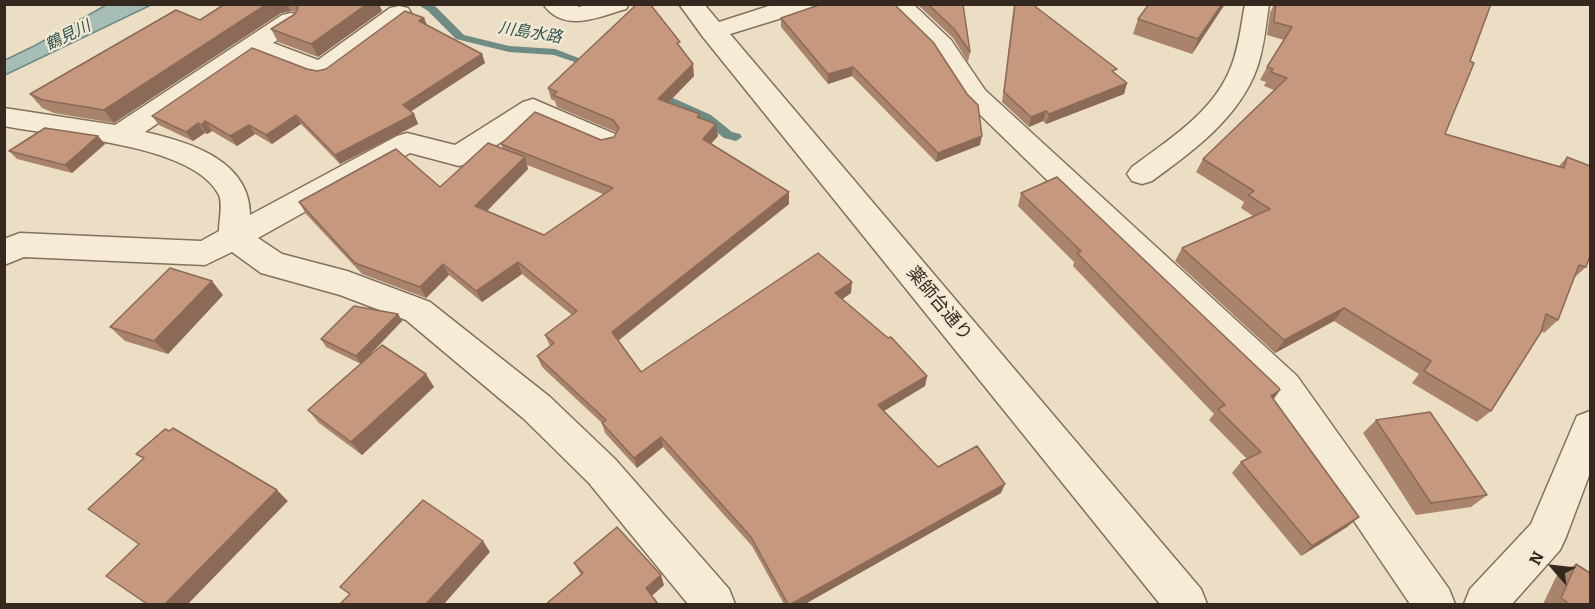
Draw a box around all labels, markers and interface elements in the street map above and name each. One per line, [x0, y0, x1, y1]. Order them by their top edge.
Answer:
water label: 鶴見川 [42, 17, 94, 55]
water label: 川島水路 [497, 19, 563, 47]
street label: 薬師台通り [902, 263, 976, 345]
north arrow [1523, 537, 1583, 597]
text: N [1525, 548, 1548, 568]

